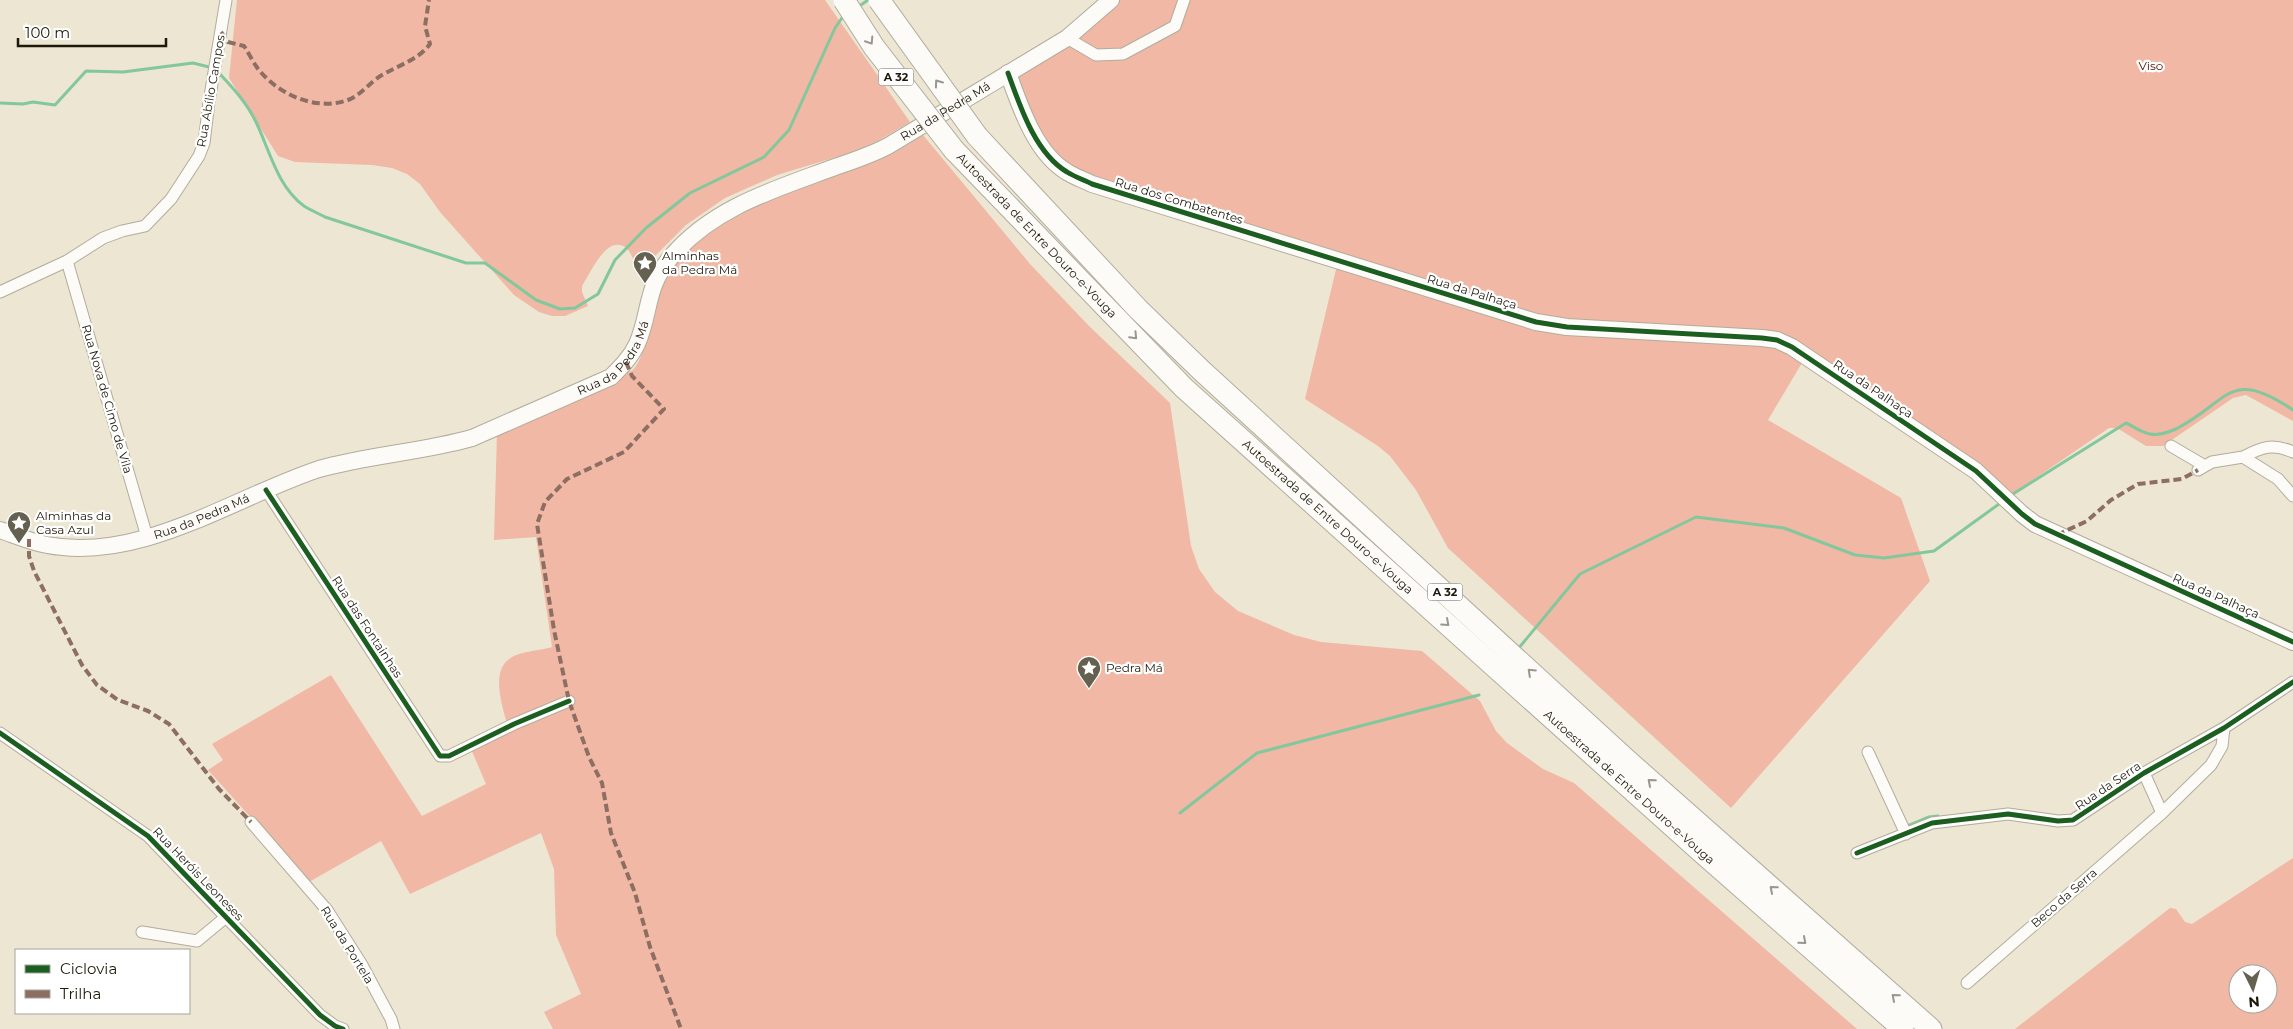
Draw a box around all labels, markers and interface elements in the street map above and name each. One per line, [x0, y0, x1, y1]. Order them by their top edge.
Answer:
scale bar [18, 15, 165, 47]
text: 100 m [25, 23, 70, 42]
street label: Rua Abílio Campos [193, 33, 228, 148]
one-way arrow [864, 35, 873, 45]
park label: Viso [2139, 58, 2163, 73]
road number: A 32 [878, 68, 914, 86]
street label: Rua da Pedra Má [897, 78, 993, 144]
one-way arrow [935, 79, 944, 89]
street label: Autoestrada de Entre Douro-e-Vouga [954, 149, 1120, 321]
street label: Rua dos Combatentes [1113, 174, 1245, 227]
place label: Alminhas da Pedra Má [662, 248, 737, 277]
place icon: Alminhas da Pedra Má [632, 250, 658, 284]
street label: Rua da Palhaça [1425, 271, 1519, 312]
street label: Rua da Pedra Má [575, 319, 651, 398]
street label: Rua Nova de Cimo de Vila [79, 323, 136, 475]
one-way arrow [1128, 330, 1137, 339]
street label: Rua da Palhaça [1830, 356, 1916, 421]
street label: Autoestrada de Entre Douro-e-Vouga [1240, 436, 1416, 597]
street label: Rua da Pedra Má [151, 490, 252, 542]
place label: Alminhas da Casa Azul [36, 508, 111, 537]
place icon: Alminhas da Casa Azul [6, 510, 32, 544]
street label: Rua da Palhaça [2171, 570, 2262, 621]
street label: Rua das Fontainhas [329, 573, 406, 681]
road number: A 32 [1428, 584, 1462, 600]
one-way arrow [1441, 617, 1450, 626]
place icon: Pedra Má [1076, 655, 1102, 689]
place label: Pedra Má [1106, 660, 1163, 675]
one-way arrow [1528, 668, 1537, 677]
street label: Autoestrada de Entre Douro-e-Vouga [1541, 707, 1718, 867]
street label: Rua da Serra [2072, 758, 2143, 813]
one-way arrow [1648, 778, 1657, 787]
street label: Rua Heróis Leoneses [150, 824, 247, 924]
street label: Beco da Serra [2028, 865, 2100, 930]
one-way arrow [1769, 886, 1778, 895]
street label: Rua da Portela [318, 903, 377, 986]
one-way arrow [1797, 935, 1806, 944]
legend [15, 949, 190, 1014]
text: Ciclovia [60, 959, 117, 978]
north arrow [2228, 964, 2278, 1014]
text: Trilha [60, 984, 101, 1003]
text: N [2248, 992, 2261, 1011]
one-way arrow [1891, 994, 1900, 1003]

